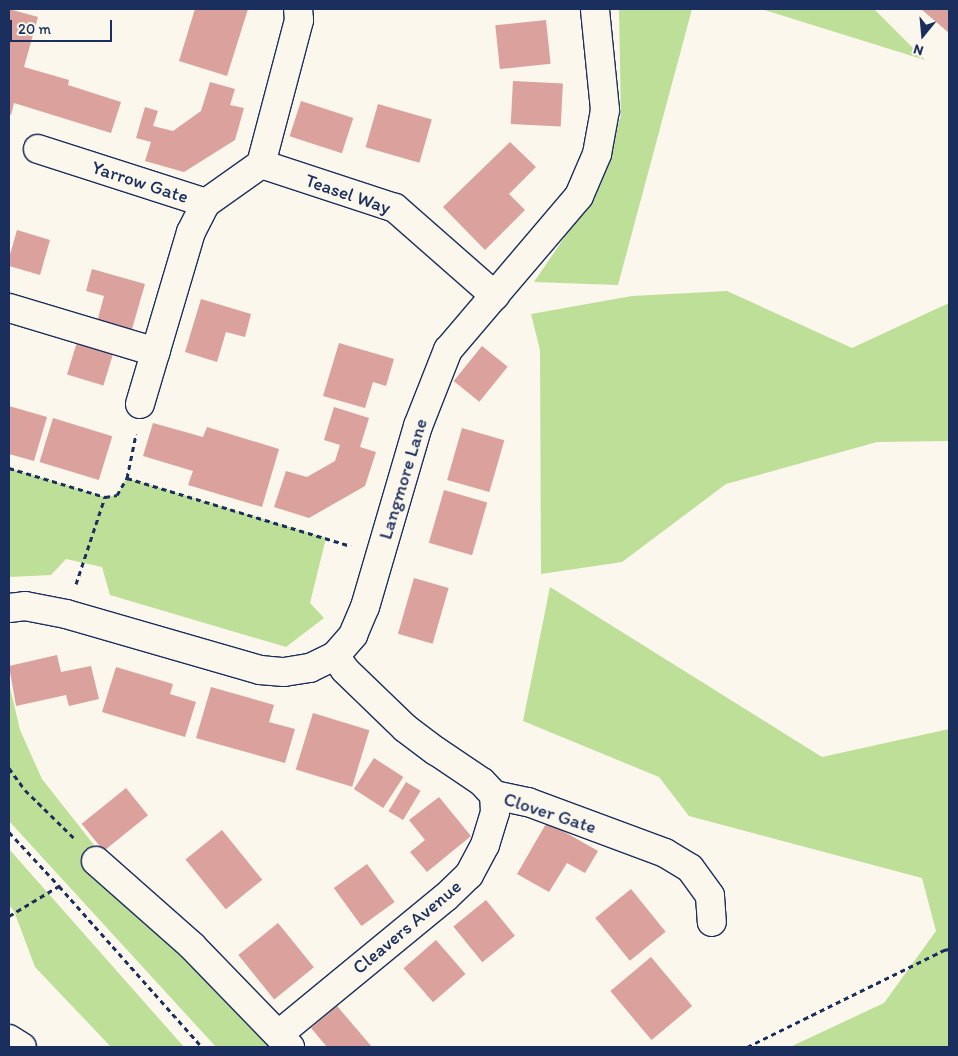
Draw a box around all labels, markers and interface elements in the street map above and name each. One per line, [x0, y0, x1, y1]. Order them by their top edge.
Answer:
scale bar [12, 10, 115, 42]
north arrow [898, 10, 948, 60]
text: 20 m [18, 20, 51, 38]
text: N [911, 40, 925, 59]
street label: Yarrow Gate [89, 156, 191, 208]
street label: Teasel Way [302, 169, 394, 219]
street label: Langmore Lane [374, 416, 432, 542]
street label: Clover Gate [501, 787, 599, 839]
street label: Cleavers Avenue [348, 875, 466, 979]

